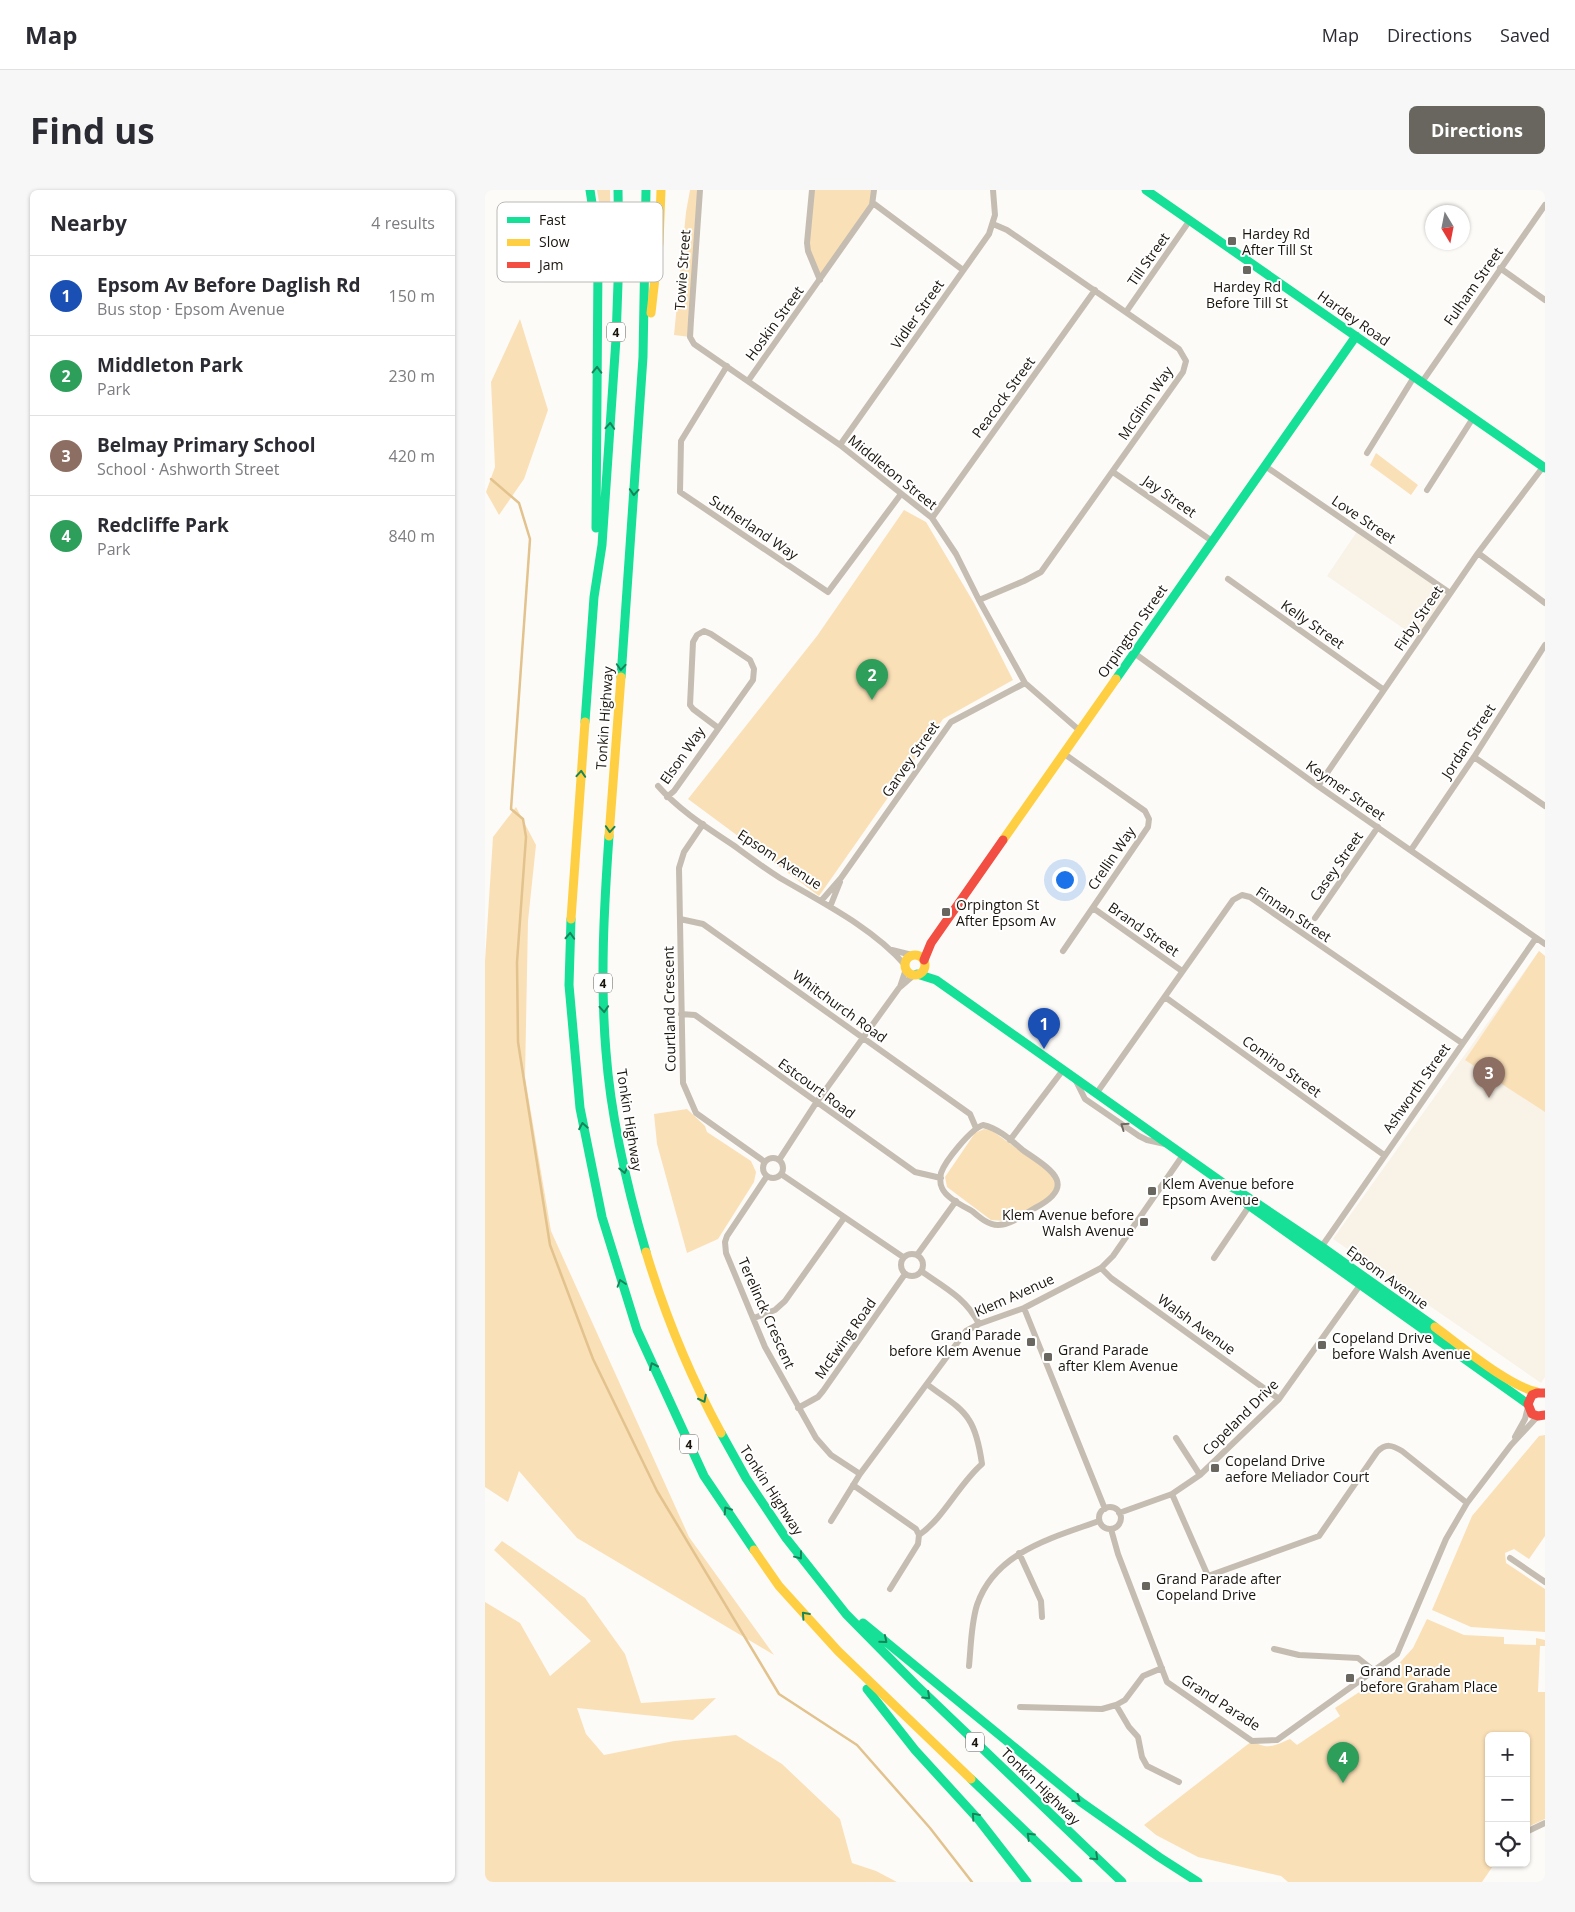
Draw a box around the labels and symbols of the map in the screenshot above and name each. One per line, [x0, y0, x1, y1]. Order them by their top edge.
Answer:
legend [497, 202, 663, 282]
north arrow [1425, 205, 1470, 250]
text: Fast [539, 210, 566, 229]
place label: Hardey Rd After Till St [1242, 224, 1312, 259]
street label: Towie Street [670, 229, 694, 311]
street label: Till Street [1123, 229, 1173, 289]
text: Slow [539, 232, 570, 251]
marker: Hardey Rd After Till St [1226, 235, 1238, 247]
street label: Fulham Street [1439, 243, 1507, 329]
text: Jam [537, 255, 564, 274]
marker: Hardey Rd Before Till St [1241, 264, 1253, 276]
street label: Vidler Street [886, 276, 948, 352]
place label: Hardey Rd Before Till St [1206, 277, 1288, 312]
street label: Hoskin Street [741, 282, 807, 364]
street label: Hardey Road [1314, 286, 1394, 350]
road number: 4 [607, 322, 625, 342]
street label: Peacock Street [967, 353, 1039, 441]
street label: McGlinn Way [1113, 362, 1177, 444]
one-way arrow [592, 366, 602, 374]
one-way arrow [604, 421, 615, 429]
street label: Middleton Street [845, 430, 941, 514]
street label: Jay Street [1138, 469, 1201, 521]
one-way arrow [629, 489, 640, 497]
street label: Sutherland Way [706, 490, 803, 564]
street label: Love Street [1328, 491, 1400, 547]
street label: Orpington Street [1093, 581, 1171, 681]
street label: Firby Street [1389, 582, 1447, 654]
street label: Kelly Street [1278, 595, 1348, 653]
pin: 2 [856, 659, 888, 700]
one-way arrow [616, 663, 627, 671]
street label: Tonkin Highway [591, 665, 617, 770]
street label: Jordan Street [1436, 700, 1499, 784]
street label: Garvey Street [877, 717, 943, 801]
street label: Elson Way [655, 722, 709, 788]
street label: Keymer Street [1303, 756, 1389, 824]
one-way arrow [576, 770, 587, 778]
street label: Crellin Way [1083, 822, 1140, 894]
one-way arrow [604, 825, 615, 833]
street label: Epsom Avenue [734, 825, 826, 893]
street label: Casey Street [1305, 827, 1367, 905]
your location [1052, 867, 1078, 893]
street label: Finnan Street [1253, 882, 1335, 946]
place label: Orpington St After Epsom Av [956, 895, 1056, 930]
street label: Brand Street [1105, 898, 1183, 960]
marker: Orpington St After Epsom Av [940, 906, 952, 918]
one-way arrow [565, 932, 576, 940]
street label: Courtland Crescent [658, 946, 680, 1072]
street label: Whitchurch Road [789, 965, 891, 1047]
road number: 4 [594, 974, 612, 992]
one-way arrow [598, 1005, 609, 1013]
pin: 1 [1028, 1008, 1060, 1049]
street label: Comino Street [1239, 1031, 1325, 1101]
street label: Ashworth Street [1378, 1039, 1454, 1137]
street label: Estcourt Road [775, 1054, 859, 1122]
pin: 3 [1473, 1057, 1505, 1098]
street label: Tonkin Highway [613, 1067, 648, 1174]
one-way arrow [579, 1121, 589, 1130]
one-way arrow [1121, 1123, 1130, 1132]
one-way arrow [618, 1165, 629, 1174]
place label: Klem Avenue before Epsom Avenue [1162, 1174, 1294, 1209]
marker: Klem Avenue before Epsom Avenue [1146, 1185, 1158, 1197]
place label: Klem Avenue before Walsh Avenue [1002, 1205, 1134, 1240]
marker: Klem Avenue before Walsh Avenue [1138, 1216, 1150, 1228]
street label: Epsom Avenue [1343, 1241, 1433, 1313]
street label: Terelinck Crescent [734, 1254, 800, 1372]
street label: Klem Avenue [971, 1269, 1057, 1321]
one-way arrow [617, 1280, 627, 1288]
street label: Walsh Avenue [1154, 1289, 1240, 1359]
street label: McEwing Road [810, 1294, 880, 1382]
place label: Grand Parade before Klem Avenue [889, 1325, 1021, 1360]
place label: Copeland Drive before Walsh Avenue [1332, 1328, 1471, 1363]
marker: Grand Parade before Klem Avenue [1025, 1336, 1037, 1348]
marker: Copeland Drive before Walsh Avenue [1316, 1339, 1328, 1351]
place label: Grand Parade after Klem Avenue [1058, 1340, 1178, 1375]
marker: Grand Parade after Klem Avenue [1042, 1351, 1054, 1363]
one-way arrow [649, 1362, 660, 1371]
street label: Copeland Drive [1198, 1375, 1282, 1459]
one-way arrow [697, 1393, 707, 1402]
road number: 4 [680, 1434, 698, 1454]
street label: Tonkin Highway [736, 1441, 809, 1539]
place label: Copeland Drive aefore Meliador Court [1225, 1451, 1369, 1486]
marker: Copeland Drive aefore Meliador Court [1209, 1462, 1221, 1474]
one-way arrow [724, 1507, 733, 1516]
one-way arrow [793, 1550, 802, 1560]
place label: Grand Parade after Copeland Drive [1156, 1569, 1282, 1604]
marker: Grand Parade after Copeland Drive [1140, 1580, 1152, 1592]
one-way arrow [802, 1612, 811, 1621]
one-way arrow [878, 1635, 887, 1644]
place label: Grand Parade before Graham Place [1360, 1661, 1498, 1696]
street label: Grand Parade [1178, 1669, 1264, 1735]
marker: Grand Parade before Graham Place [1344, 1672, 1356, 1684]
one-way arrow [921, 1690, 930, 1699]
road number: 4 [966, 1732, 984, 1751]
pin: 4 [1327, 1742, 1359, 1783]
street label: Tonkin Highway [997, 1743, 1086, 1829]
one-way arrow [1071, 1793, 1080, 1801]
one-way arrow [972, 1813, 981, 1822]
one-way arrow [1027, 1833, 1036, 1842]
one-way arrow [1090, 1851, 1099, 1860]

